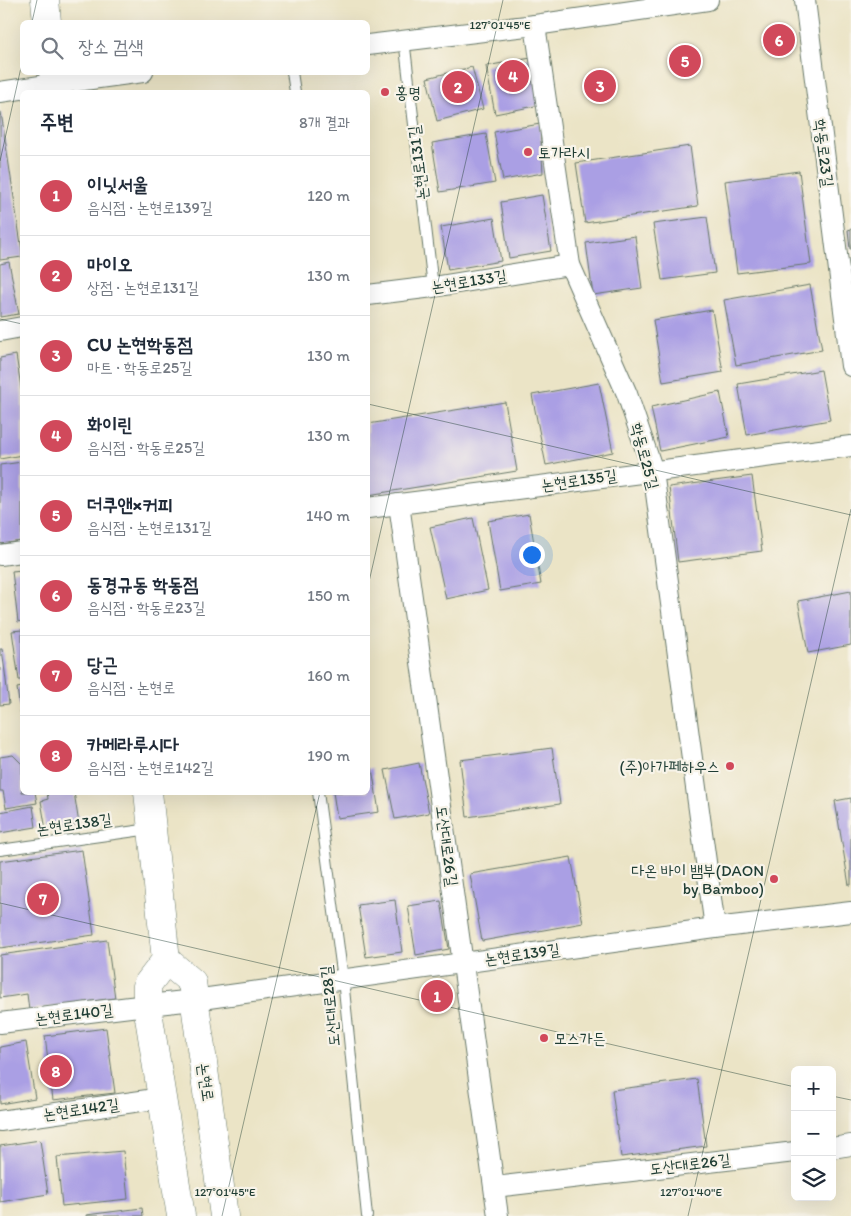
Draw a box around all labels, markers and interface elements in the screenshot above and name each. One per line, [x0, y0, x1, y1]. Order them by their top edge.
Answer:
text: 127°01'45"E [469, 18, 531, 32]
search box [20, 20, 370, 75]
pin: 6 [763, 21, 795, 59]
icon: search [38, 34, 66, 62]
text: 장소 검색 [78, 35, 143, 58]
pin: 5 [669, 42, 701, 80]
pin: 4 [497, 57, 529, 95]
pin: 3 [584, 67, 616, 105]
pin: 2 [442, 68, 474, 106]
place label: 홍명 [395, 83, 421, 102]
marker: 홍명 [379, 86, 391, 98]
text: 주변 [40, 109, 74, 134]
text: 8개 결과 [299, 113, 350, 132]
street label: 학동로23길 [810, 118, 838, 188]
street label: 논현로131길 [404, 124, 432, 201]
place label: 토가라시 [538, 143, 590, 162]
marker: 토가라시 [522, 146, 534, 158]
text: 이닛서울 [87, 173, 148, 196]
text: 1 [52, 186, 60, 205]
text: 120 m [307, 186, 350, 205]
text: 음식점 · 논현로139길 [87, 198, 213, 217]
text: 마이오 [87, 253, 133, 276]
text: 2 [52, 266, 60, 285]
text: 130 m [307, 266, 350, 285]
street label: 논현로133길 [430, 266, 508, 296]
text: 상점 · 논현로131길 [87, 278, 199, 297]
text: CU 논현학동점 [87, 333, 193, 356]
text: 3 [52, 346, 60, 365]
text: 130 m [307, 346, 350, 365]
text: 마트 · 학동로25길 [87, 358, 192, 377]
text: 화이린 [87, 413, 133, 436]
street label: 학동로25길 [627, 421, 663, 492]
text: 4 [51, 426, 61, 445]
text: 130 m [307, 426, 350, 445]
text: 음식점 · 학동로25길 [87, 438, 205, 457]
street label: 논현로135길 [540, 465, 618, 495]
text: 더쿠앤×커피 [87, 493, 173, 516]
text: 5 [52, 506, 60, 525]
text: 140 m [306, 506, 350, 525]
text: 음식점 · 논현로131길 [87, 518, 212, 537]
your location [519, 542, 545, 568]
text: 동경규동 학동점 [87, 573, 198, 596]
text: 6 [52, 586, 60, 605]
text: 150 m [307, 586, 350, 605]
text: 음식점 · 학동로23길 [87, 598, 205, 617]
text: 당근 [87, 653, 118, 676]
text: 7 [52, 666, 60, 685]
text: 160 m [307, 666, 350, 685]
text: 음식점 · 논현로 [87, 678, 175, 697]
text: 카메라루시다 [87, 733, 179, 756]
text: 8 [52, 746, 60, 765]
text: 190 m [307, 746, 350, 765]
place label: (주)아가페하우스 [619, 757, 720, 776]
text: 음식점 · 논현로142길 [87, 758, 214, 777]
marker: (주)아가페하우스 [724, 760, 736, 772]
street label: 도산대로26길 [432, 804, 462, 888]
street label: 논현로138길 [35, 809, 113, 839]
place label: 다온 바이 뱀부(DAON by Bamboo) [631, 861, 764, 898]
marker: 다온 바이 뱀부(DAON by Bamboo) [768, 873, 780, 885]
pin: 7 [27, 880, 59, 918]
street label: 논현로139길 [483, 939, 561, 969]
street label: 도산대로28길 [316, 964, 344, 1048]
pin: 1 [421, 977, 453, 1015]
street label: 논현로140길 [34, 1000, 114, 1028]
place label: 모스가든 [554, 1029, 606, 1048]
marker: 모스가든 [538, 1032, 550, 1044]
pin: 8 [40, 1052, 72, 1090]
street label: 논현로 [194, 1062, 218, 1102]
map controls [791, 1066, 836, 1201]
button: + [791, 1066, 836, 1111]
street label: 논현로142길 [42, 1094, 121, 1124]
button: − [791, 1111, 836, 1156]
street label: 도산대로26길 [649, 1150, 732, 1178]
button: layers [791, 1156, 836, 1201]
text: 127°01'45"E [194, 1185, 256, 1199]
text: 127°01'40"E [660, 1185, 722, 1199]

